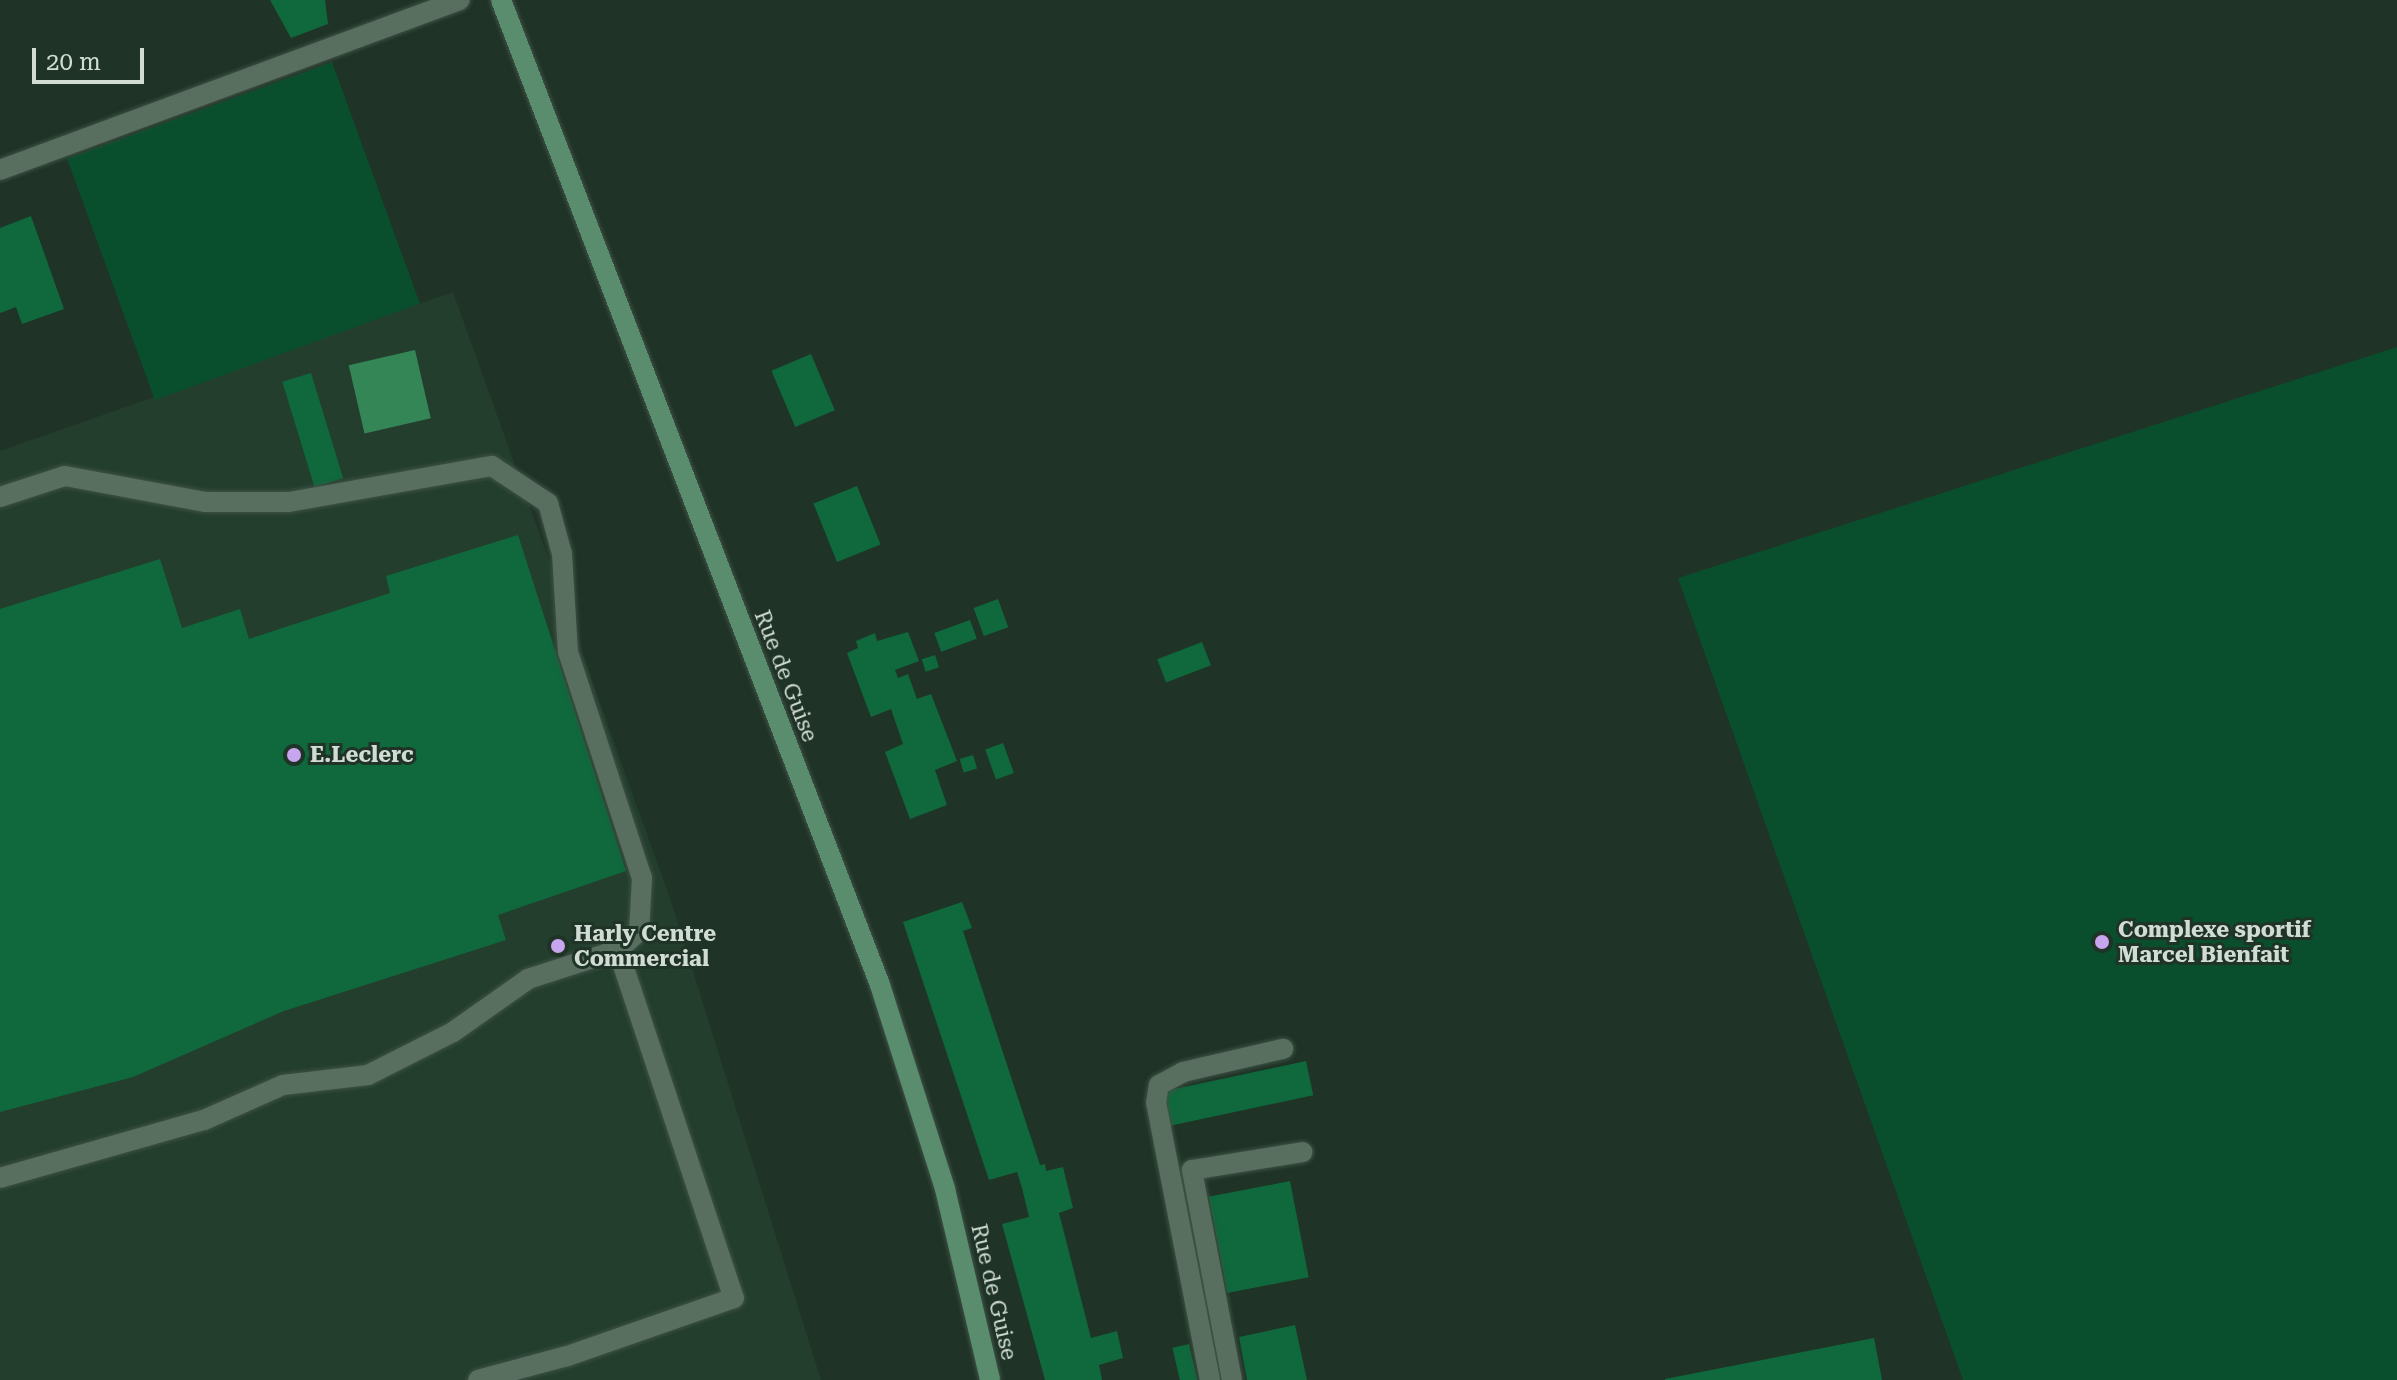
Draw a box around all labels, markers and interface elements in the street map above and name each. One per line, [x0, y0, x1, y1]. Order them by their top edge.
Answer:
scale bar [36, 32, 148, 82]
text: 20 m [46, 48, 101, 76]
street label: Rue de Guise [749, 606, 823, 746]
place label: E.Leclerc [310, 742, 414, 768]
marker: E.Leclerc [285, 746, 303, 764]
place label: Complexe sportif Marcel Bienfait [2118, 916, 2311, 968]
place label: Harly Centre Commercial [574, 920, 716, 972]
marker: Complexe sportif Marcel Bienfait [2093, 933, 2111, 951]
marker: Harly Centre Commercial [549, 937, 567, 955]
street label: Rue de Guise [966, 1221, 1022, 1363]

